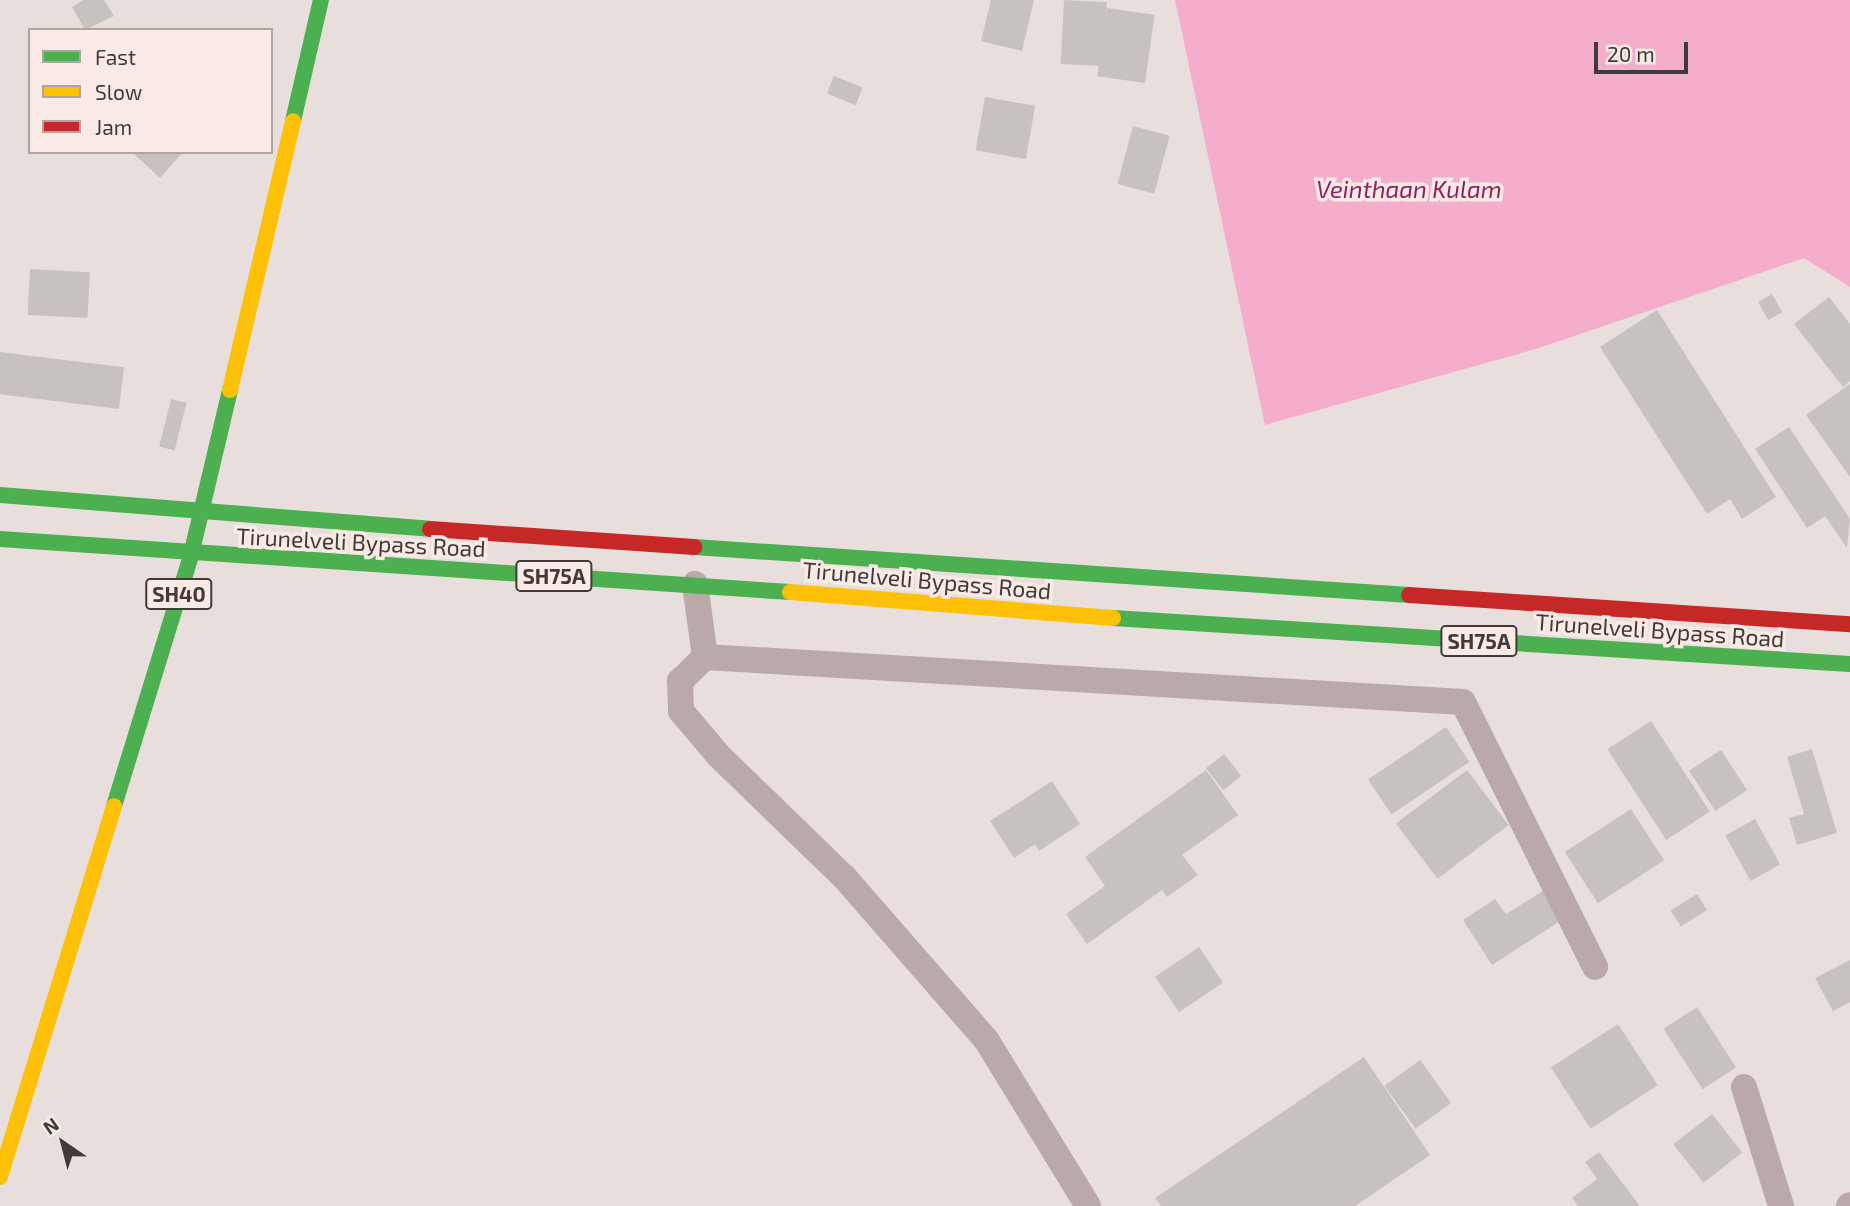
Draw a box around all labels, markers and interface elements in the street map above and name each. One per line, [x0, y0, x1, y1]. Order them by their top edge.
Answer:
legend [28, 28, 273, 154]
scale bar [1598, 28, 1692, 72]
text: 20 m [1607, 41, 1655, 66]
text: Fast [95, 44, 136, 69]
text: Slow [95, 79, 142, 104]
text: Jam [95, 114, 132, 139]
water label: Veinthaan Kulam [1316, 175, 1502, 203]
street label: Tirunelveli Bypass Road [236, 522, 486, 562]
street label: Tirunelveli Bypass Road [802, 555, 1052, 605]
road number: SH75A [514, 558, 594, 594]
road number: SH40 [144, 576, 214, 612]
street label: Tirunelveli Bypass Road [1535, 608, 1785, 652]
road number: SH75A [1439, 624, 1519, 658]
north arrow [28, 1108, 98, 1178]
text: N [38, 1112, 63, 1139]

